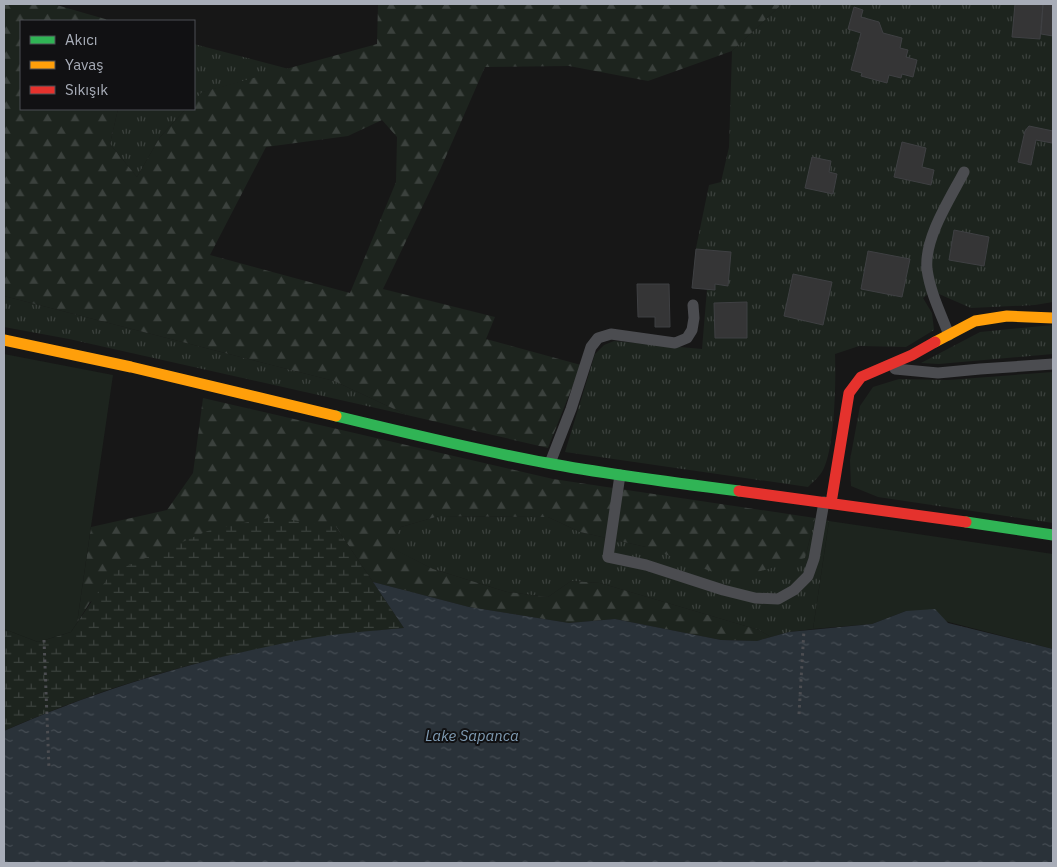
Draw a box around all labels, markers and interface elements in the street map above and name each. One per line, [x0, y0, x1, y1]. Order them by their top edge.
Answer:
legend [20, 20, 195, 110]
text: Akıcı [65, 30, 98, 49]
text: Yavaş [65, 55, 104, 74]
text: Sıkışık [65, 80, 108, 99]
water label: Lake Sapanca [425, 726, 519, 745]

